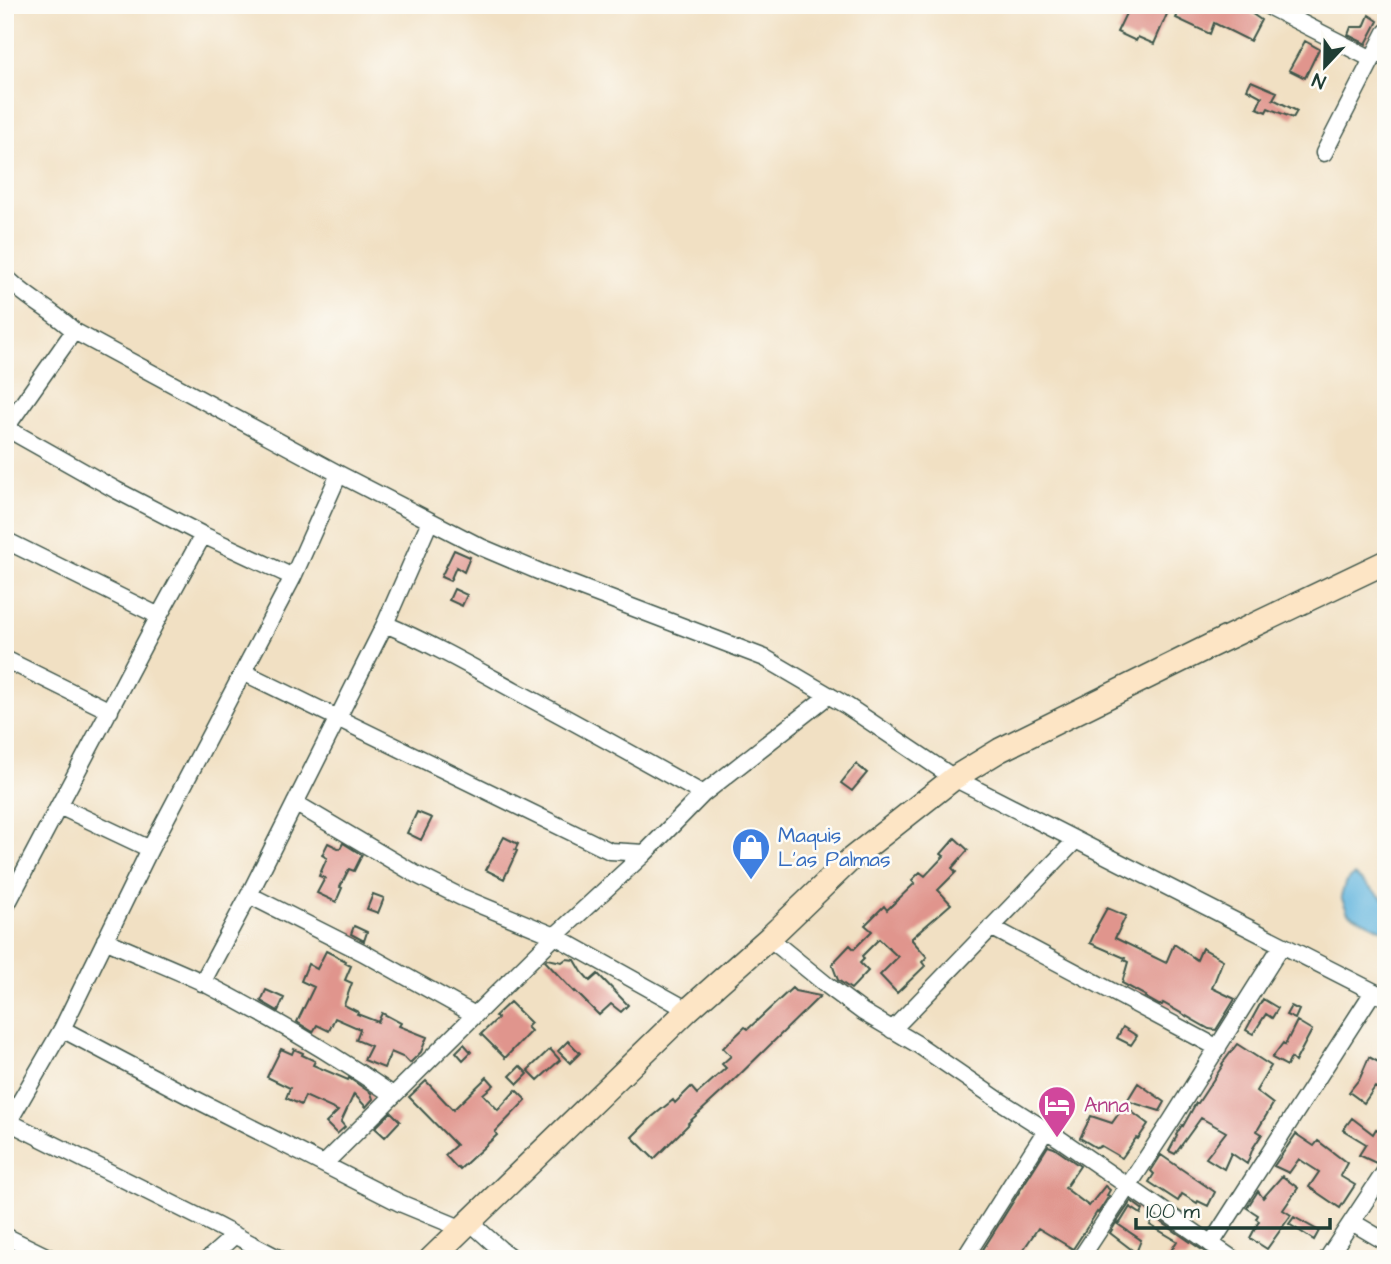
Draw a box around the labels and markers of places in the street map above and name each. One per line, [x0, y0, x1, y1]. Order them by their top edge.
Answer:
place label: Maquis L'as Palmas [778, 821, 891, 874]
shop icon: Maquis L'as Palmas [730, 826, 772, 881]
hotel icon: Anna [1036, 1084, 1078, 1139]
place label: Anna [1084, 1091, 1129, 1120]

